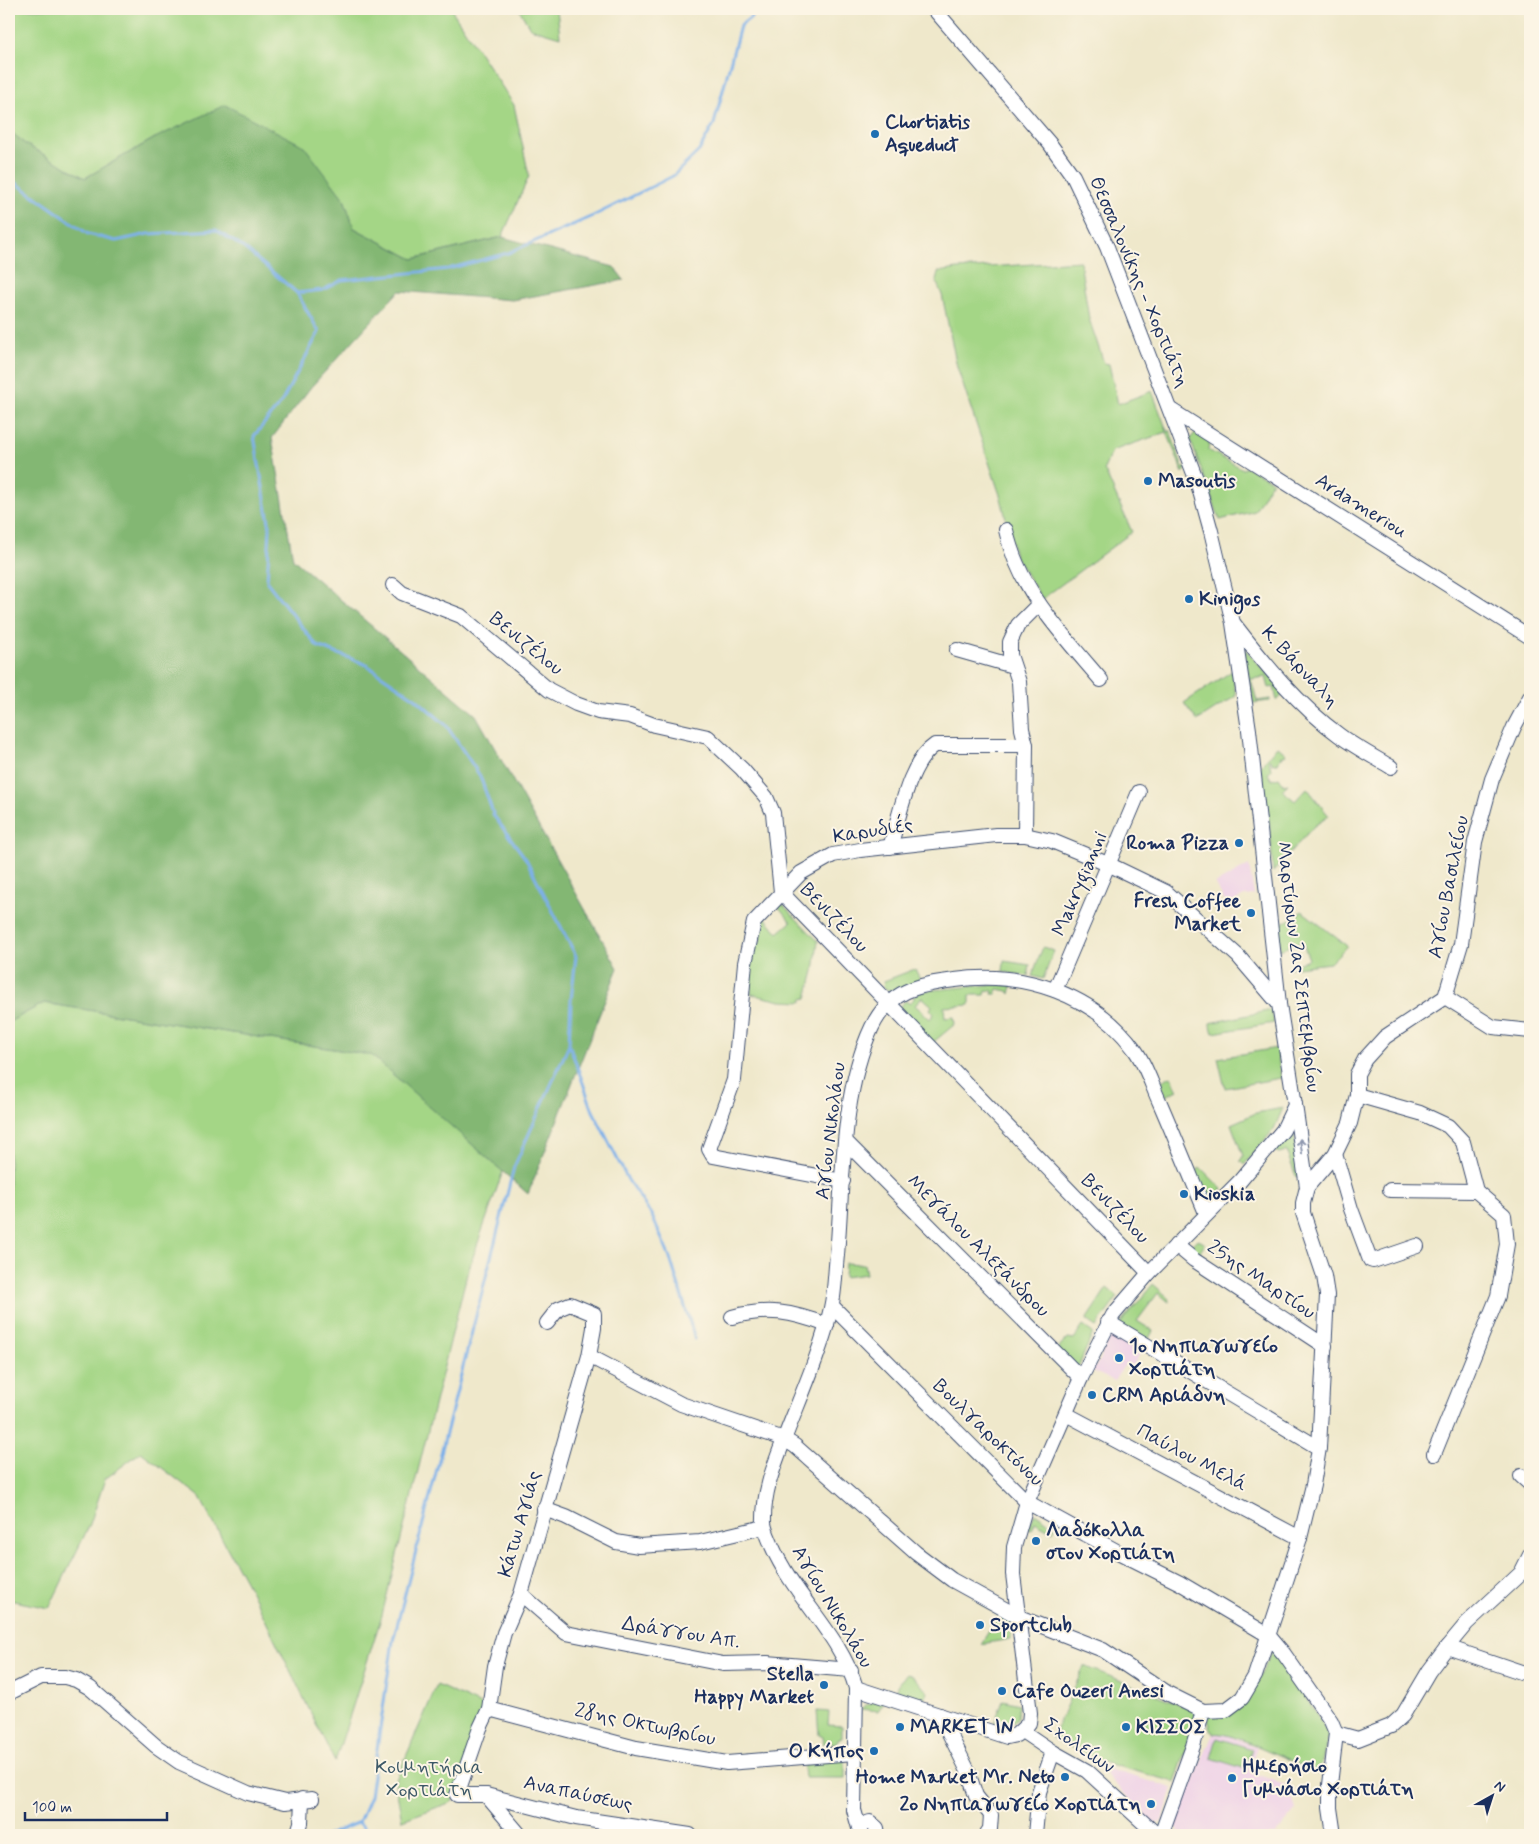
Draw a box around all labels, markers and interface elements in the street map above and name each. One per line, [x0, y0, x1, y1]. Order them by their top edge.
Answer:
place label: Chortiatis Aqueduct [885, 109, 970, 159]
marker: Chortiatis Aqueduct [869, 128, 881, 140]
street label: Θεσσαλονίκης - Χορτιάτη [1082, 172, 1196, 392]
street label: Ardameriou [1310, 467, 1412, 545]
place label: Masoutis [1158, 468, 1236, 495]
marker: Masoutis [1142, 475, 1154, 487]
place label: Kinigos [1199, 586, 1261, 615]
marker: Kinigos [1183, 593, 1195, 605]
street label: Βενιζέλου [483, 606, 569, 682]
street label: Κ. Βάρναλη [1255, 620, 1345, 714]
street label: Καρυδιές [831, 811, 915, 851]
street label: Αγίου Βασιλείου [1422, 813, 1476, 961]
street label: Makrygianni [1046, 828, 1116, 941]
place label: Roma Pizza [1126, 830, 1229, 857]
marker: Roma Pizza [1233, 837, 1245, 849]
street label: Μαρτύρων 2ας Σεπτεμβρίου [1269, 840, 1327, 1094]
street label: Βενιζέλου [794, 877, 874, 959]
place label: Fresh Coffee Market [1134, 888, 1242, 938]
marker: Fresh Coffee Market [1245, 907, 1257, 919]
street label: Αγίου Νικολάου [809, 1061, 853, 1201]
one-way arrow [1296, 1138, 1306, 1154]
street label: Μεγάλου Αλεξάνδρου [900, 1168, 1056, 1324]
street label: Βενιζέλου [1075, 1168, 1155, 1250]
place label: Kioskia [1194, 1181, 1255, 1208]
marker: Kioskia [1178, 1188, 1190, 1200]
street label: 25ης Μαρτίου [1201, 1234, 1321, 1326]
place label: 1ο Νηπιαγωγείο Χορτιάτη [1129, 1333, 1278, 1383]
marker: 1ο Νηπιαγωγείο Χορτιάτη [1113, 1352, 1125, 1364]
street label: Βουλγαροκτόνου [927, 1373, 1049, 1493]
place label: CRM Αριάδνη [1102, 1382, 1225, 1409]
marker: CRM Αριάδνη [1086, 1389, 1098, 1401]
street label: Παύλου Μελά [1132, 1418, 1252, 1499]
street label: Κάτω Αγιάς [492, 1467, 548, 1580]
place label: Λαδόκολλα στον Χορτιάτη [1046, 1517, 1175, 1567]
marker: Λαδόκολλα στον Χορτιάτη [1030, 1535, 1042, 1547]
street label: Αγίου Νικολάου [785, 1541, 879, 1673]
street label: Δράγγου Απ. [620, 1610, 742, 1656]
place label: Sportclub [990, 1612, 1072, 1639]
marker: Sportclub [974, 1619, 986, 1631]
place label: Stella Happy Market [694, 1661, 815, 1711]
place label: Cafe Ouzeri Anesi [1012, 1678, 1164, 1705]
marker: Stella Happy Market [818, 1679, 830, 1691]
marker: Cafe Ouzeri Anesi [996, 1685, 1008, 1697]
street label: 28ης Οκτωβρίου [572, 1697, 718, 1753]
street label: Σχολείων [1038, 1712, 1120, 1781]
place label: MARKET IN [910, 1714, 1015, 1741]
place label: ΚΙΣΣΟΣ [1136, 1714, 1205, 1741]
marker: MARKET IN [894, 1721, 906, 1733]
marker: ΚΙΣΣΟΣ [1120, 1721, 1132, 1733]
place label: Ο Κήπος [788, 1738, 864, 1765]
marker: Ο Κήπος [868, 1745, 880, 1757]
place label: Ημερήσιο Γυμνάσιο Χορτιάτη [1242, 1753, 1414, 1803]
park label: Κοιμητήρια Χορτιάτη [375, 1754, 483, 1804]
place label: Home Market Mr. Neto [856, 1764, 1055, 1791]
street label: Αναπαύσεως [521, 1769, 635, 1819]
marker: Home Market Mr. Neto [1059, 1771, 1071, 1783]
marker: Ημερήσιο Γυμνάσιο Χορτιάτη [1226, 1772, 1238, 1784]
north arrow [1466, 1772, 1516, 1822]
text: N [1490, 1777, 1509, 1797]
scale bar [25, 1789, 168, 1821]
place label: 2ο Νηπιαγωγείο Χορτιάτη [899, 1791, 1141, 1818]
text: 100 m [32, 1798, 72, 1818]
marker: 2ο Νηπιαγωγείο Χορτιάτη [1145, 1798, 1157, 1810]

